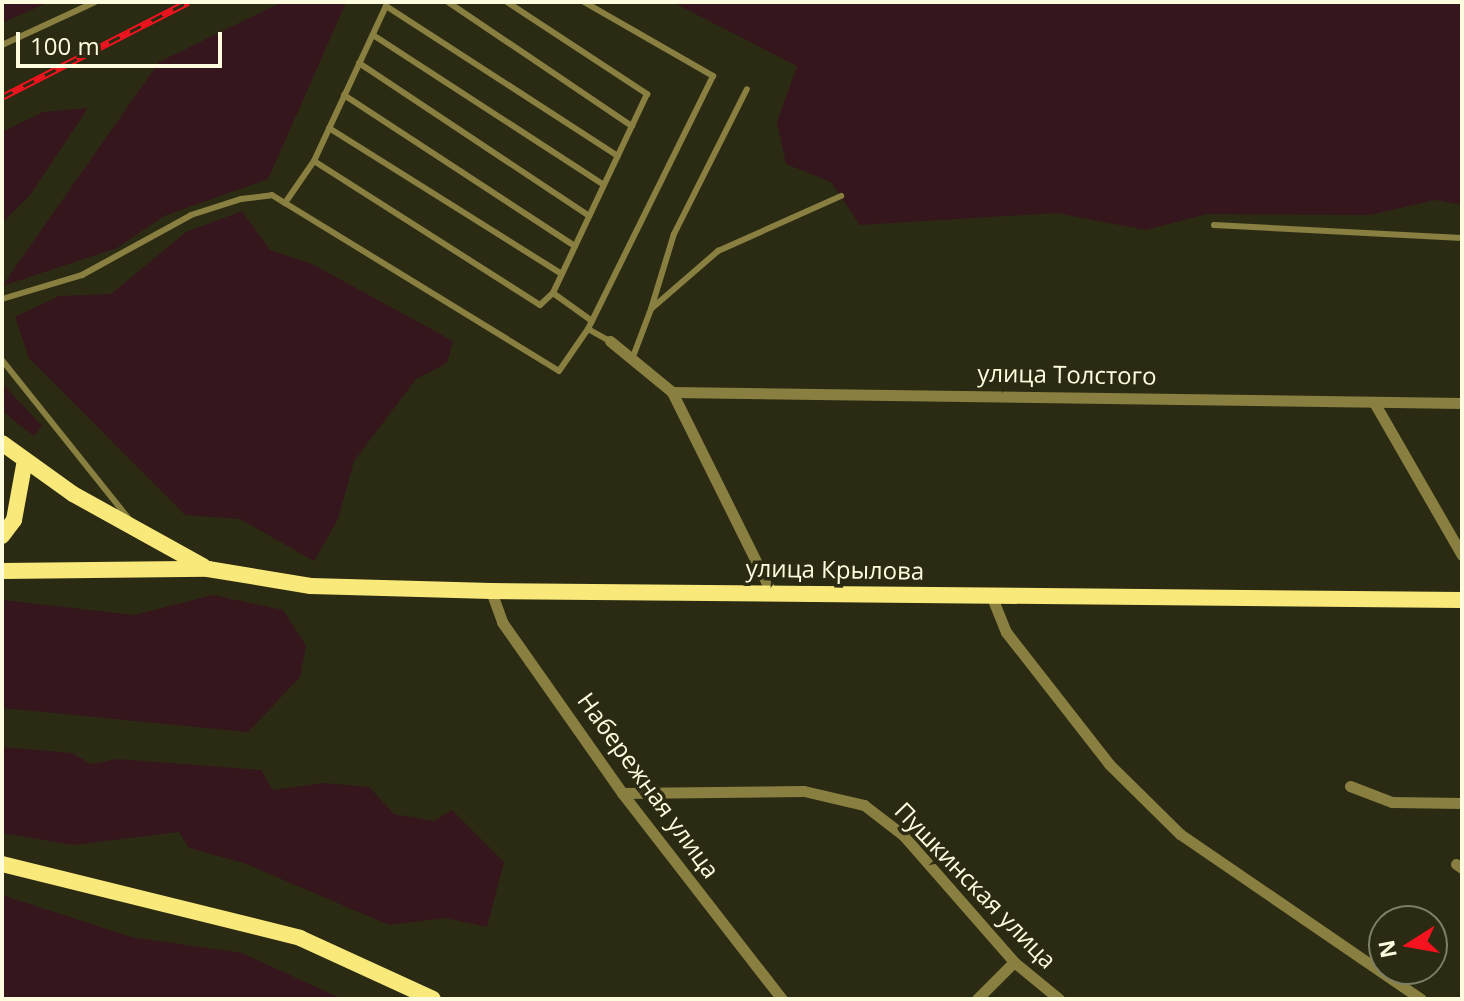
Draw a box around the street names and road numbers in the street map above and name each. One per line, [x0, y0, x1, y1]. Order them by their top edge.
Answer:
street label: улица Толстого [977, 358, 1157, 390]
street label: улица Крылова [745, 553, 925, 585]
street label: Набережная улица [572, 687, 726, 883]
street label: Пушкинская улица [889, 796, 1063, 974]

